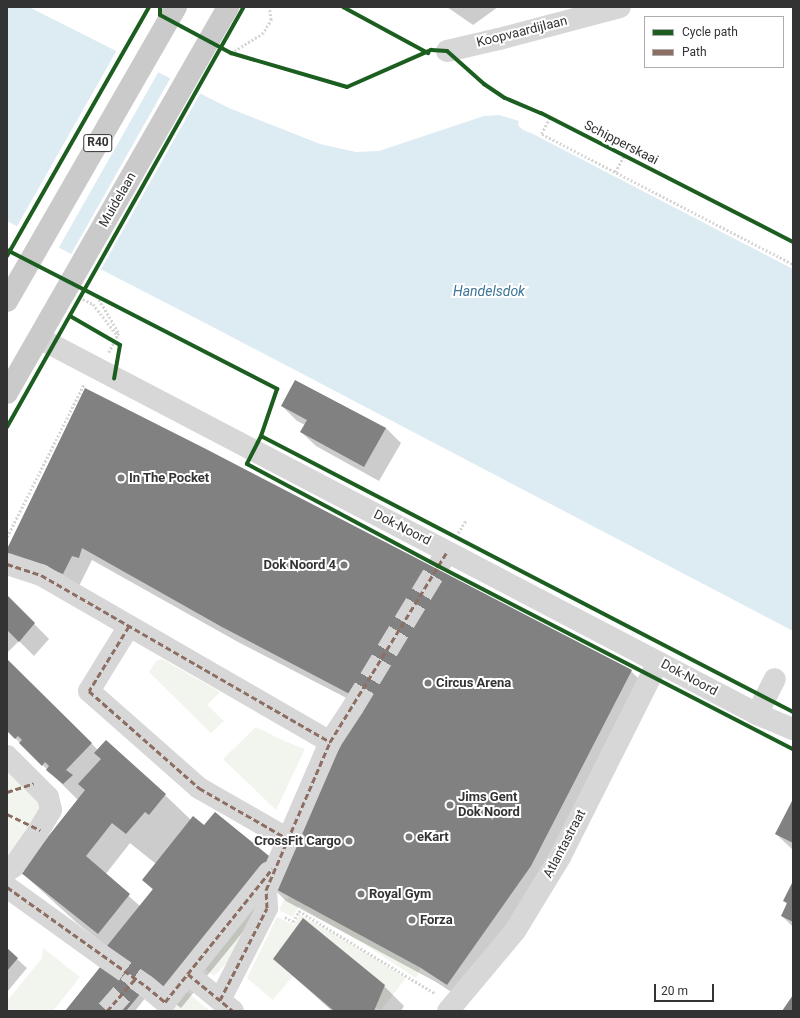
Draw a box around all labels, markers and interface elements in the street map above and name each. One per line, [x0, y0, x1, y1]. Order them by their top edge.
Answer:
street label: Koopvaardijlaan [475, 13, 569, 51]
legend [644, 16, 784, 68]
text: Cycle path [682, 25, 738, 39]
text: Path [682, 45, 707, 59]
street label: Schipperskaai [581, 118, 661, 168]
road number: R40 [83, 133, 113, 153]
street label: Muidelaan [96, 170, 140, 230]
water label: Handelsdok [453, 283, 525, 299]
place label: In The Pocket [129, 470, 210, 486]
marker: In The Pocket [116, 473, 126, 483]
street label: Dok-Noord [371, 507, 433, 549]
place label: Dok Noord 4 [264, 557, 336, 573]
marker: Dok Noord 4 [339, 560, 349, 570]
street label: Dok-Noord [658, 657, 720, 699]
place label: Circus Arena [436, 675, 511, 691]
marker: Circus Arena [423, 678, 433, 688]
place label: Jims Gent Dok Noord [458, 790, 520, 821]
marker: Jims Gent Dok Noord [445, 800, 455, 810]
street label: Atlantastraat [541, 807, 589, 881]
place label: eKart [417, 829, 449, 845]
marker: eKart [404, 832, 414, 842]
place label: CrossFit Cargo [254, 833, 341, 849]
marker: CrossFit Cargo [344, 836, 354, 846]
place label: Royal Gym [369, 886, 431, 902]
marker: Royal Gym [356, 889, 366, 899]
place label: Forza [420, 912, 453, 928]
marker: Forza [407, 915, 417, 925]
scale bar [656, 976, 716, 1002]
text: 20 m [661, 984, 688, 998]

